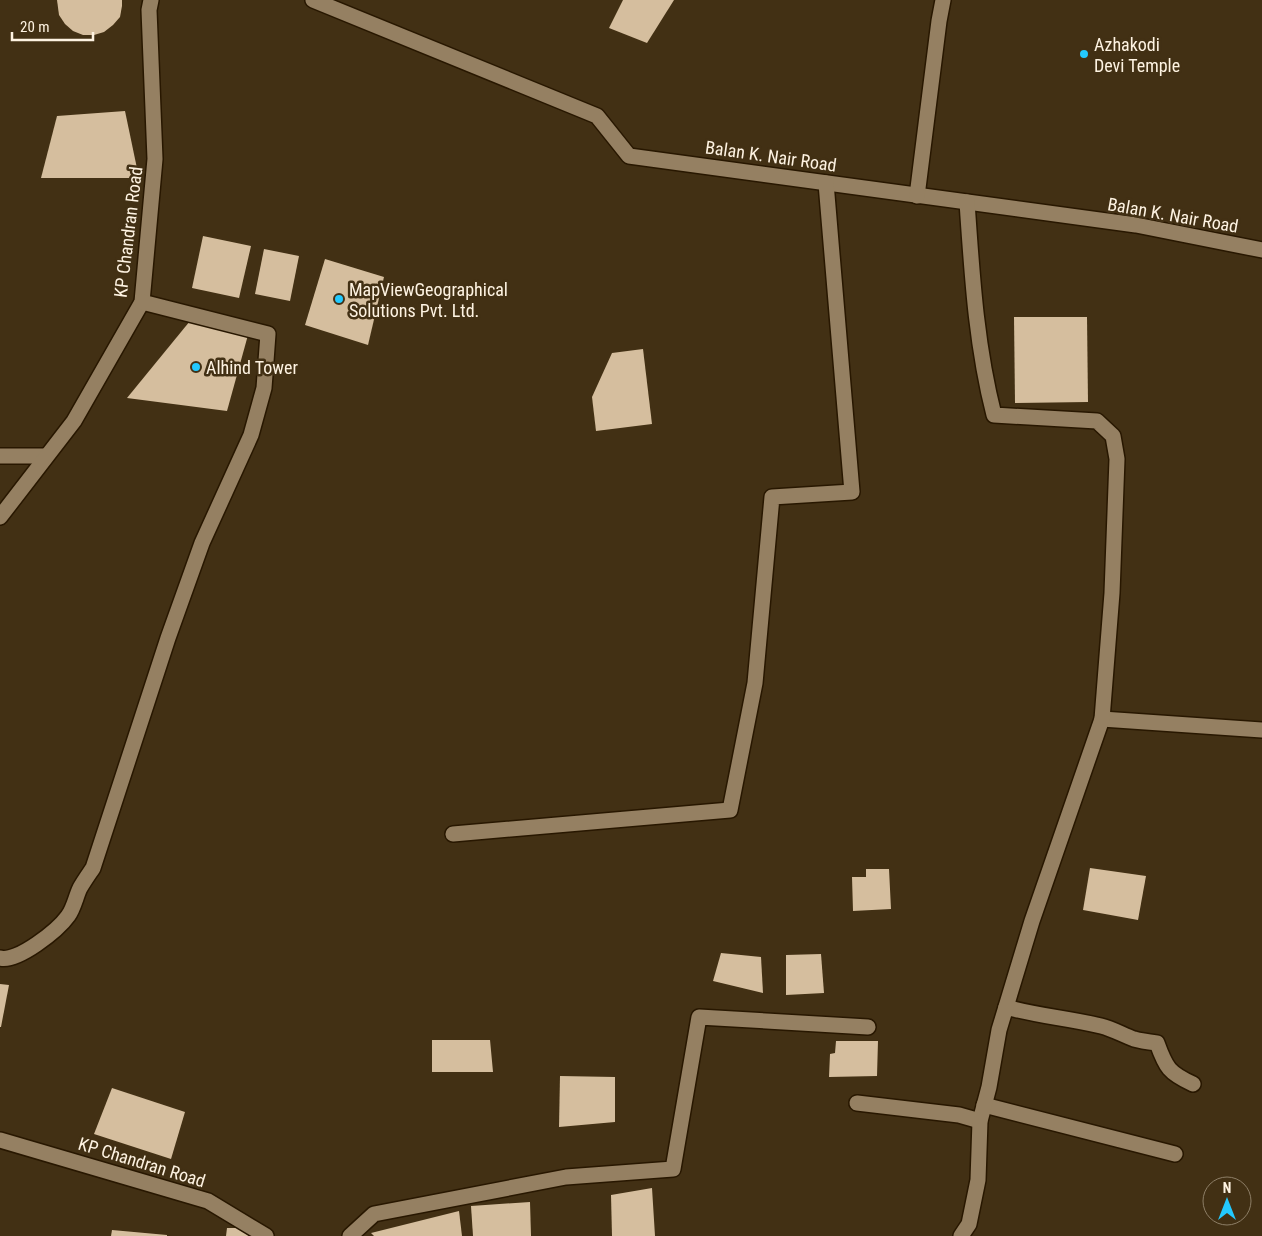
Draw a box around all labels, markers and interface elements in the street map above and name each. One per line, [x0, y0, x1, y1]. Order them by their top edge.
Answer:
scale bar [12, 10, 94, 42]
text: 20 m [20, 18, 50, 36]
place label: Azhakodi Devi Temple [1094, 34, 1180, 76]
marker: Azhakodi Devi Temple [1078, 48, 1090, 60]
street label: Balan K. Nair Road [704, 136, 838, 176]
street label: KP Chandran Road [110, 165, 146, 299]
street label: Balan K. Nair Road [1106, 193, 1240, 237]
place label: MapViewGeographical Solutions Pvt. Ltd. [349, 279, 508, 321]
marker: MapViewGeographical Solutions Pvt. Ltd. [333, 293, 345, 305]
place label: Alhind Tower [206, 357, 298, 378]
marker: Alhind Tower [190, 361, 202, 373]
street label: KP Chandran Road [76, 1133, 208, 1191]
north arrow [1202, 1176, 1252, 1226]
text: N [1223, 1180, 1231, 1196]

